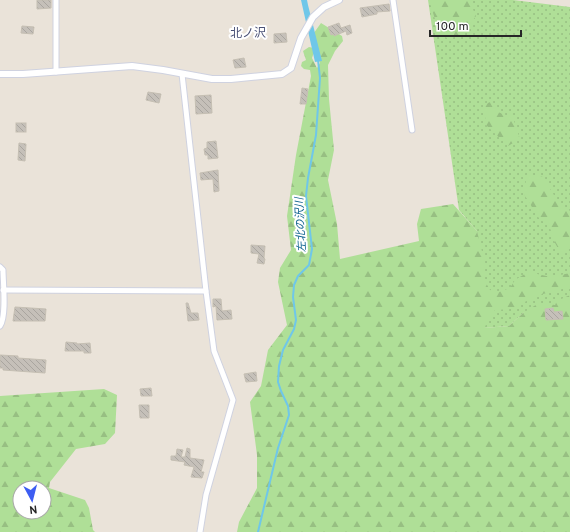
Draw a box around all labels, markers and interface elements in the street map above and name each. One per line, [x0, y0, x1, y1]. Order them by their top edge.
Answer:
scale bar [430, 12, 521, 38]
text: 100 m [436, 19, 469, 35]
district label: 北ノ沢 [230, 26, 266, 42]
water label: 左北の沢川 [293, 196, 309, 253]
north arrow [12, 480, 52, 520]
text: N [28, 502, 38, 516]

